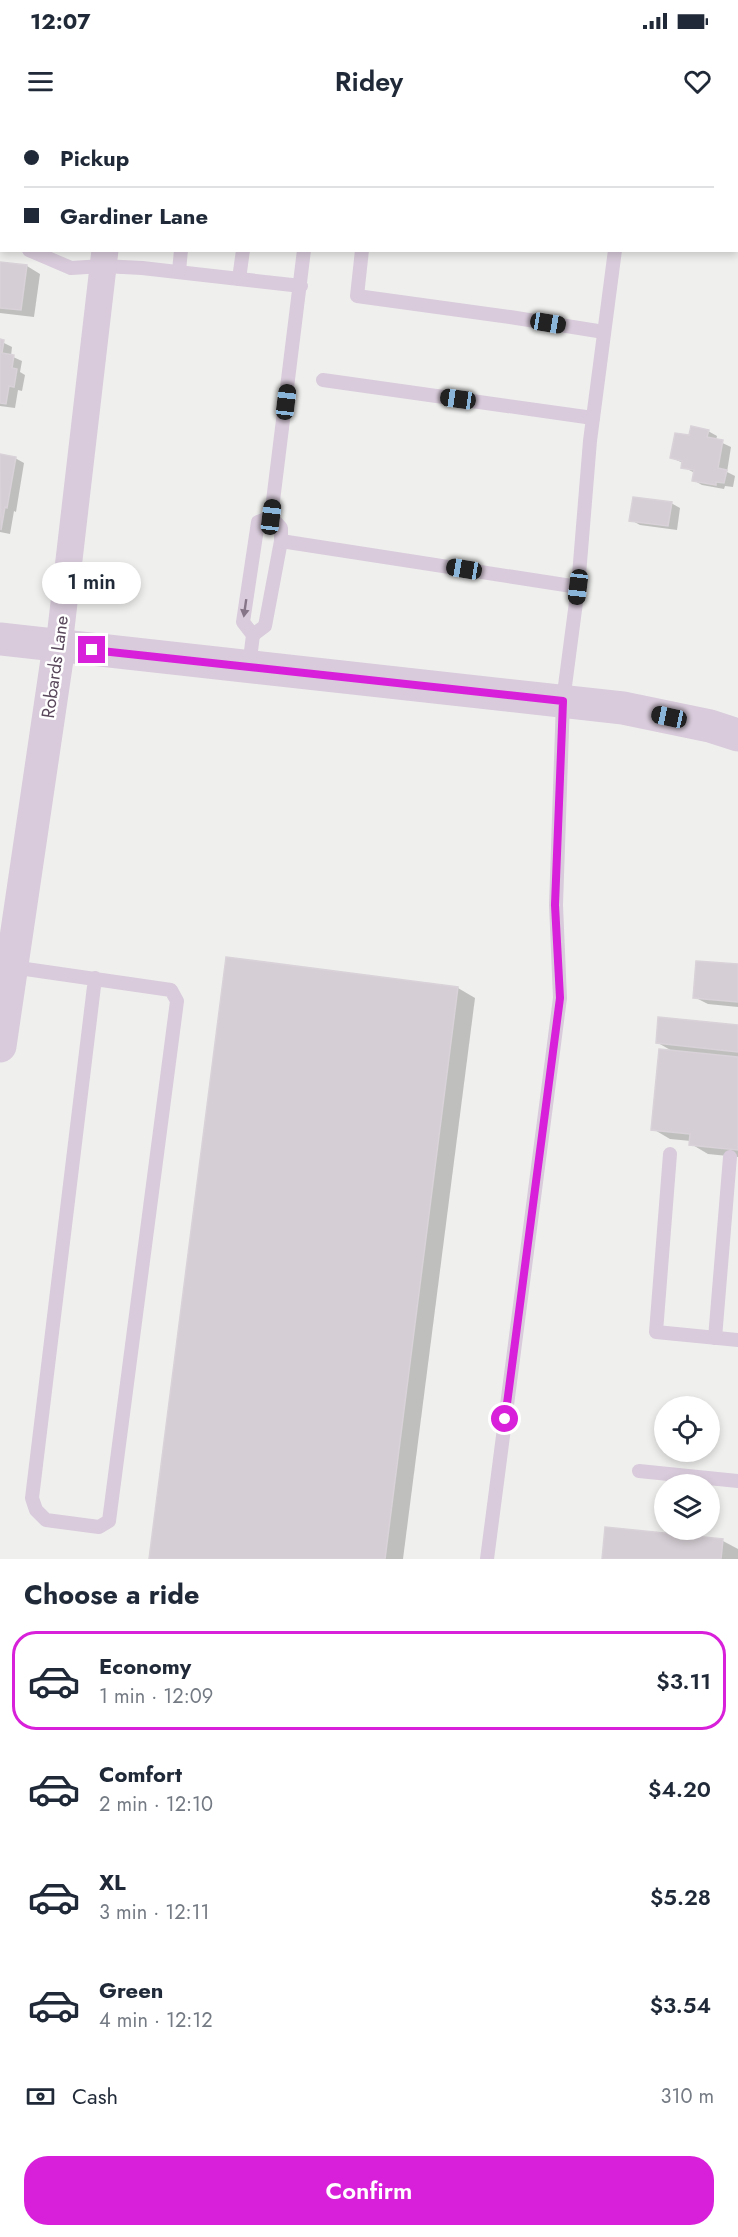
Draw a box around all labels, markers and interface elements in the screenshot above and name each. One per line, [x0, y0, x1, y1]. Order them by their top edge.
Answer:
text: 12:07 [30, 5, 91, 37]
text: Ridey [335, 62, 403, 101]
icon: menu [24, 65, 57, 98]
icon: heart [681, 65, 714, 98]
text: Pickup [60, 142, 129, 174]
text: Gardiner Lane [60, 200, 208, 232]
car [529, 311, 567, 335]
car [275, 383, 297, 421]
car [439, 388, 477, 410]
car [260, 498, 282, 536]
car [445, 557, 483, 581]
callout: 1 min [42, 563, 142, 605]
text: 1 min [67, 568, 116, 597]
car [567, 568, 589, 606]
one-way arrow [241, 599, 250, 618]
street label: Robards Lane [35, 614, 75, 720]
route end [78, 636, 105, 663]
car [650, 704, 688, 730]
map controls [654, 1396, 720, 1540]
button: locate [654, 1396, 720, 1462]
route start [491, 1405, 518, 1432]
button: layers [654, 1474, 720, 1540]
text: Choose a ride [24, 1575, 199, 1614]
text: Economy [99, 1650, 191, 1682]
icon: car [27, 1654, 81, 1708]
text: $3.11 [656, 1665, 711, 1697]
text: 1 min · 12:09 [99, 1682, 213, 1711]
text: Comfort [99, 1758, 182, 1790]
icon: car [27, 1762, 81, 1816]
text: $4.20 [648, 1773, 711, 1805]
text: 2 min · 12:10 [99, 1790, 213, 1819]
text: XL [99, 1866, 126, 1898]
icon: car [27, 1870, 81, 1924]
text: $5.28 [650, 1881, 711, 1913]
text: 3 min · 12:11 [99, 1898, 210, 1927]
text: Green [99, 1974, 163, 2006]
icon: car [27, 1978, 81, 2032]
text: $3.54 [650, 1989, 711, 2021]
text: 4 min · 12:12 [99, 2006, 213, 2035]
icon: cash [24, 2080, 57, 2113]
text: Cash [72, 2080, 118, 2112]
text: 310 m [660, 2082, 714, 2111]
button: Confirm [24, 2156, 714, 2225]

